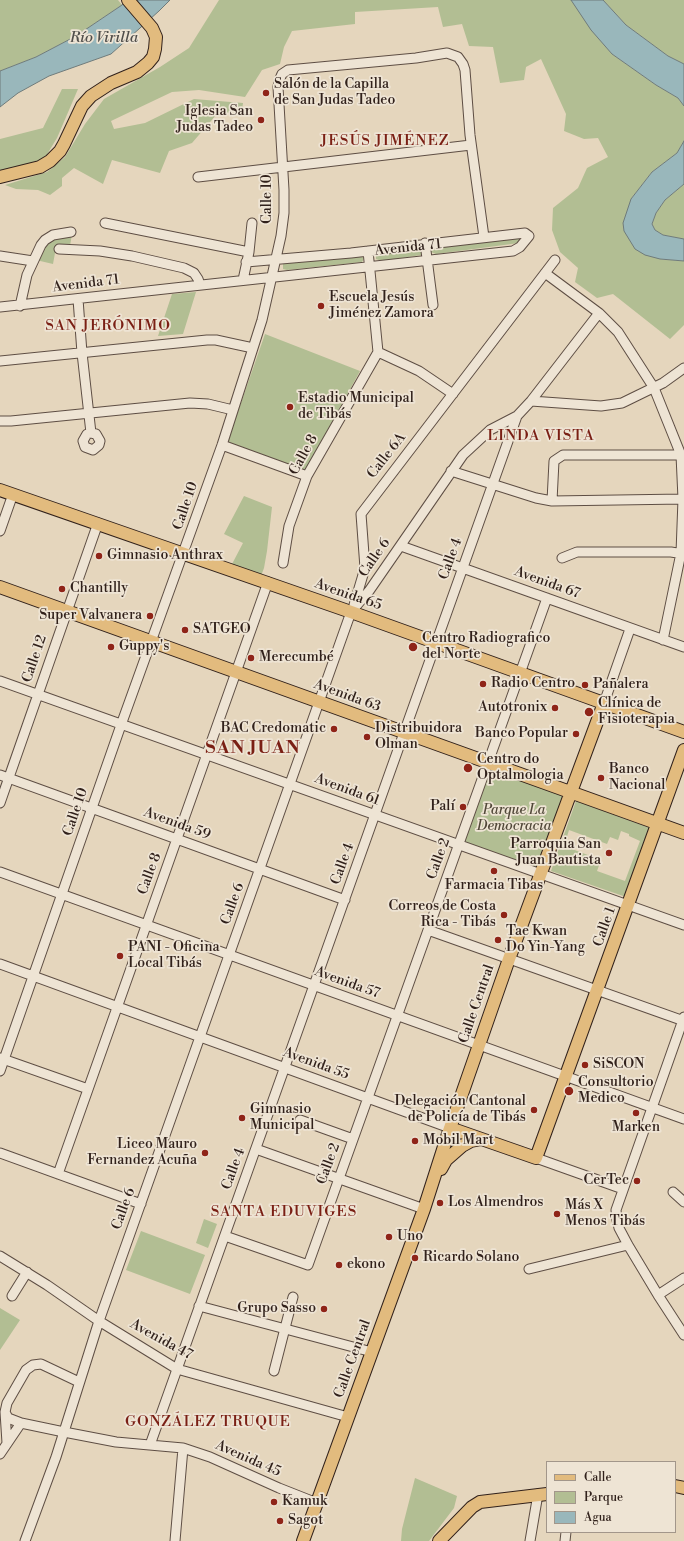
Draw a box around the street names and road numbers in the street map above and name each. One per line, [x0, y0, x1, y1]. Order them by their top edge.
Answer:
street label: Calle 10 [260, 174, 276, 224]
street label: Avenida 71 [374, 236, 442, 260]
street label: Avenida 71 [52, 272, 120, 296]
street label: Calle 6A [364, 430, 410, 482]
street label: Calle 8 [286, 432, 322, 478]
street label: Calle 10 [170, 480, 202, 532]
street label: Calle 6 [356, 535, 394, 581]
street label: Calle 4 [436, 536, 466, 582]
street label: Avenida 67 [512, 563, 582, 603]
street label: Avenida 65 [312, 576, 384, 614]
street label: Calle 12 [19, 633, 51, 685]
street label: Avenida 63 [311, 676, 383, 716]
street label: Avenida 61 [312, 771, 382, 809]
street label: Calle 10 [60, 786, 92, 838]
street label: Avenida 59 [141, 804, 213, 844]
street label: Calle 2 [424, 836, 454, 882]
street label: Calle 4 [328, 841, 358, 887]
street label: Calle 8 [135, 851, 165, 897]
street label: Calle 6 [218, 881, 248, 927]
street label: Calle 1 [590, 905, 620, 949]
street label: Calle Central [456, 962, 498, 1046]
street label: Avenida 57 [312, 963, 382, 1003]
street label: Avenida 55 [281, 1044, 351, 1084]
street label: Calle 2 [314, 1141, 344, 1187]
street label: Calle 4 [219, 1146, 249, 1192]
street label: Calle 6 [109, 1186, 139, 1232]
street label: Avenida 47 [127, 1316, 195, 1364]
street label: Calle Central [331, 1318, 375, 1400]
street label: Avenida 45 [213, 1437, 283, 1481]

